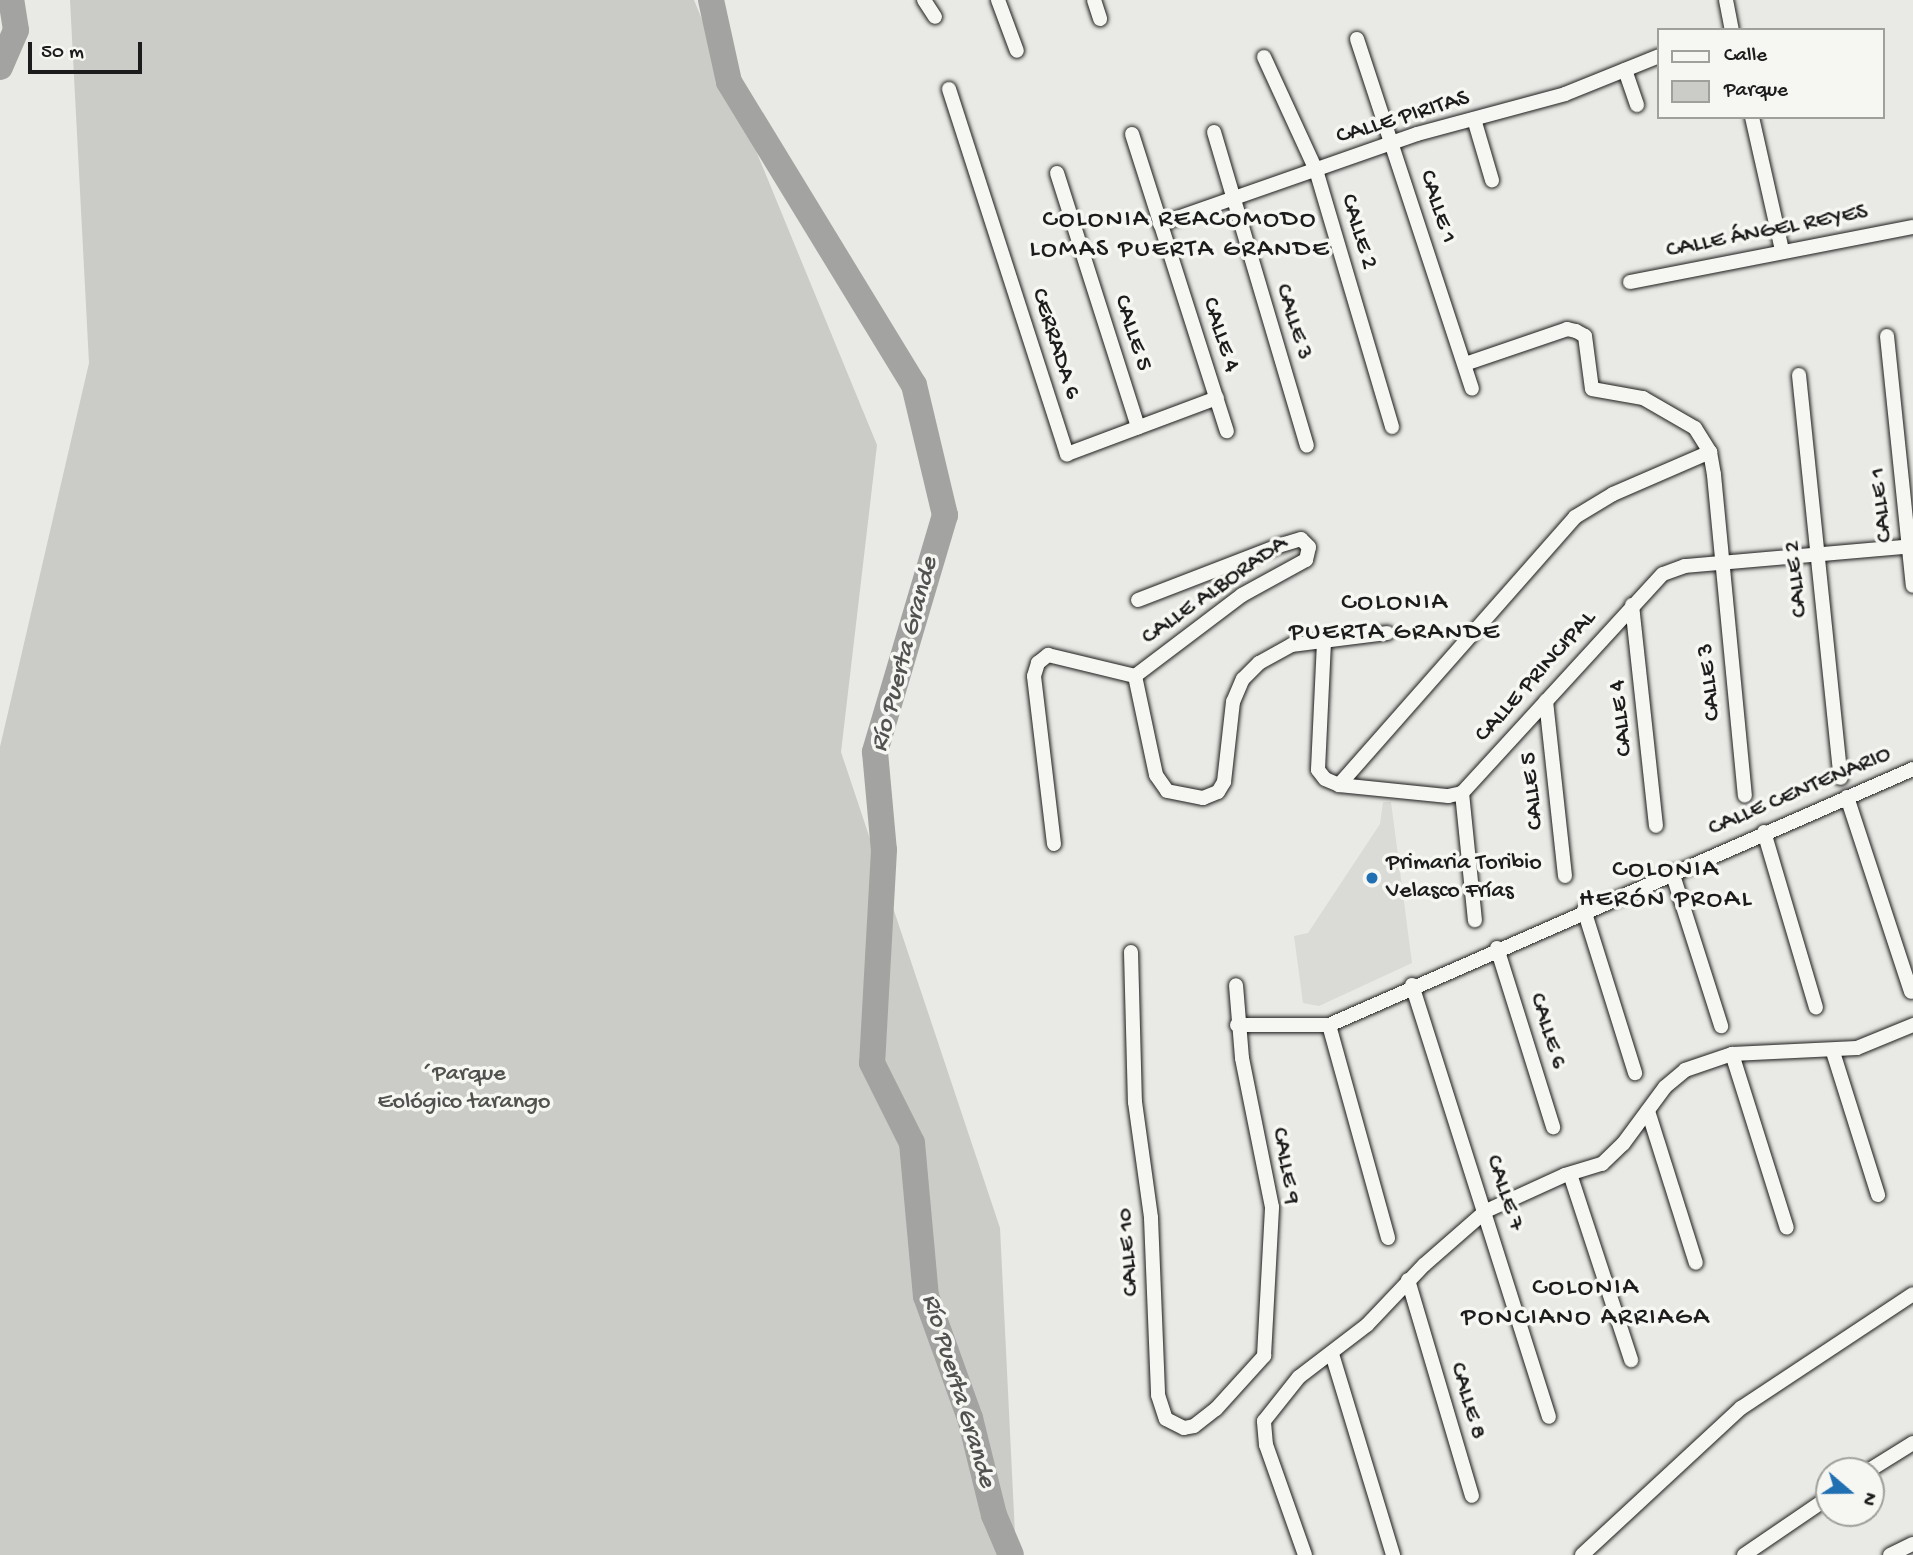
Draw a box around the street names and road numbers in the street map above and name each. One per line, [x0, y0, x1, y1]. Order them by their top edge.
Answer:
street label: CALLE PIRITAS [1333, 84, 1473, 152]
street label: CALLE 1 [1412, 167, 1462, 247]
street label: CALLE 2 [1333, 191, 1383, 273]
street label: CALLE ÁNGEL REYES [1664, 198, 1870, 266]
street label: CALLE 3 [1268, 281, 1318, 363]
street label: CERRADA 6 [1024, 285, 1086, 403]
street label: CALLE 5 [1106, 291, 1158, 375]
street label: CALLE 4 [1194, 294, 1246, 376]
street label: CALLE 1 [1864, 466, 1900, 544]
street label: CALLE ALBORADA [1136, 530, 1294, 652]
street label: CALLE 2 [1779, 539, 1815, 619]
street label: CALLE PRINCIPAL [1469, 605, 1603, 749]
street label: CALLE 3 [1692, 642, 1728, 722]
street label: CALLE 4 [1604, 678, 1640, 758]
street label: CALLE CENTENARIO [1704, 740, 1896, 844]
street label: CALLE 5 [1515, 751, 1551, 831]
street label: CALLE 6 [1522, 990, 1572, 1072]
street label: CALLE 9 [1264, 1125, 1306, 1207]
street label: CALLE 7 [1478, 1152, 1530, 1234]
street label: CALLE 10 [1112, 1207, 1146, 1297]
street label: CALLE 8 [1442, 1359, 1492, 1443]

